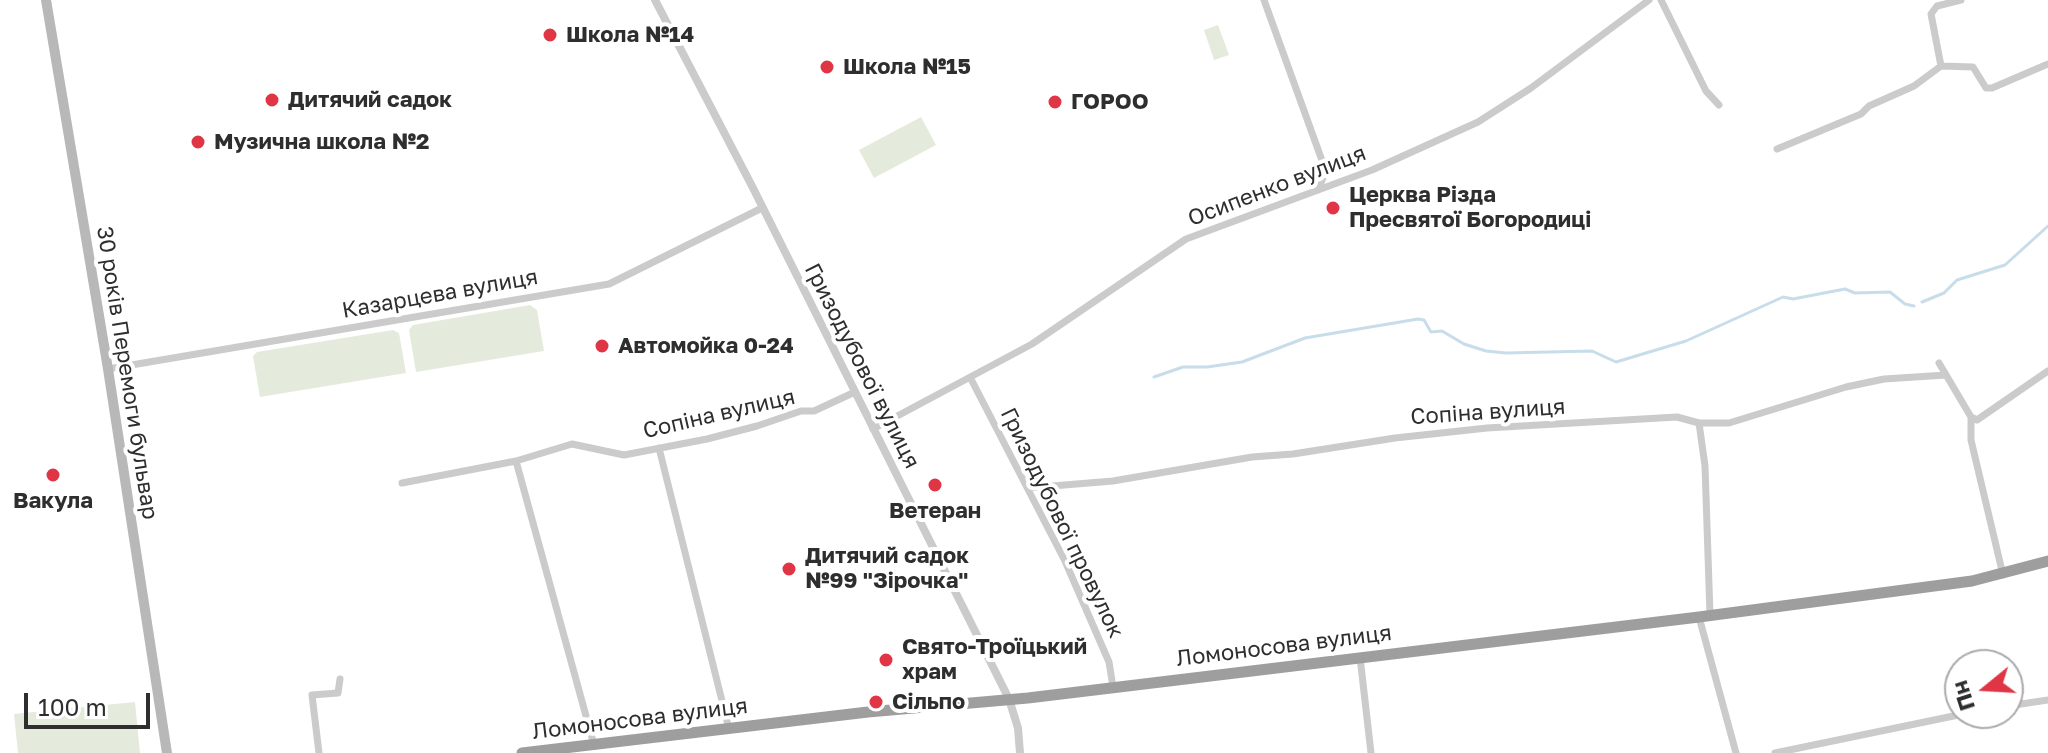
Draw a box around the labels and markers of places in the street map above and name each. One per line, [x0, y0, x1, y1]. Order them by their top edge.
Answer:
place label: Школа №14 [566, 22, 694, 48]
marker: Школа №14 [541, 26, 559, 44]
place label: Школа №15 [843, 54, 971, 80]
marker: Школа №15 [818, 58, 836, 76]
place label: Дитячий садок [288, 87, 452, 113]
place label: ГОРОО [1071, 89, 1149, 115]
marker: Дитячий садок [263, 91, 281, 109]
marker: ГОРОО [1046, 93, 1064, 111]
place label: Музична школа №2 [214, 129, 429, 155]
marker: Музична школа №2 [189, 133, 207, 151]
place label: Церква Різда Пресвятої Богородиці [1349, 182, 1591, 234]
marker: Церква Різда Пресвятої Богородиці [1324, 199, 1342, 217]
place label: Автомойка 0-24 [618, 333, 794, 359]
marker: Автомойка 0-24 [593, 337, 611, 355]
marker: Вакула [44, 466, 62, 484]
marker: Ветеран [926, 476, 944, 494]
place label: Вакула [13, 488, 93, 514]
place label: Ветеран [889, 498, 981, 524]
place label: Дитячий садок №99 "Зірочка" [805, 543, 969, 594]
marker: Дитячий садок №99 "Зірочка" [780, 560, 798, 578]
place label: Свято-Троїцький храм [902, 634, 1087, 686]
marker: Свято-Троїцький храм [877, 651, 895, 669]
place label: Сільпо [892, 689, 965, 715]
marker: Сільпо [867, 693, 885, 711]

